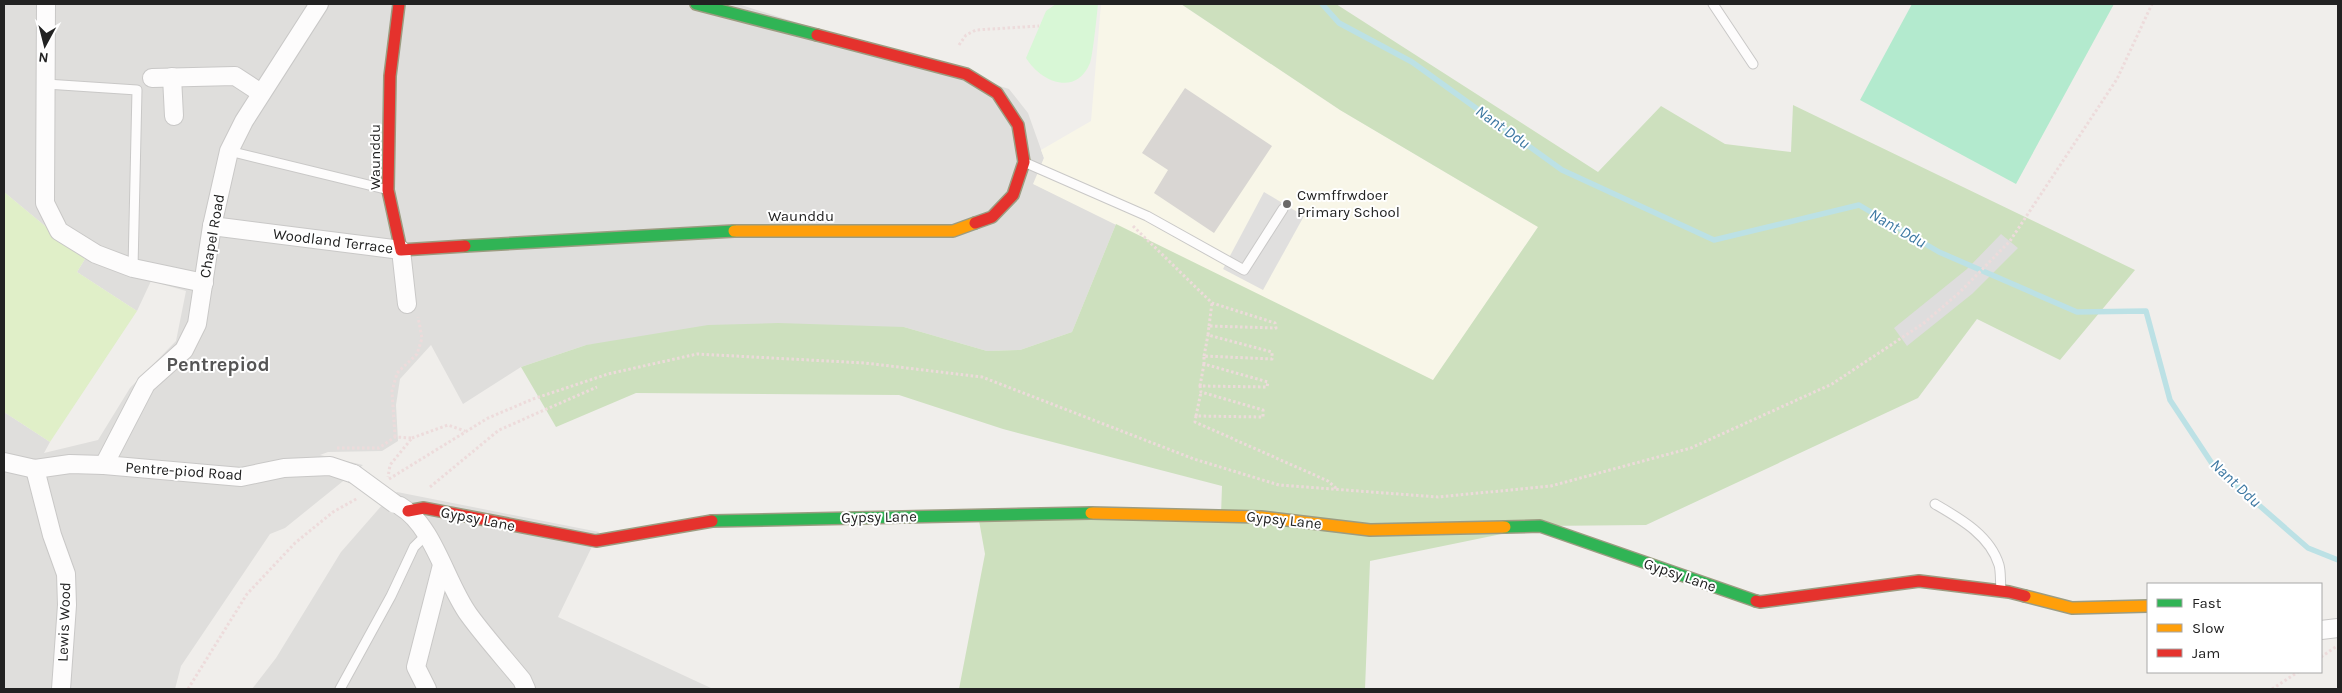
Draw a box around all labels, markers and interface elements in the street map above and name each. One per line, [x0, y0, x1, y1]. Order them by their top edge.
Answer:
north arrow [20, 20, 70, 70]
text: N [37, 48, 49, 66]
water label: Nant Ddu [1472, 101, 1534, 153]
street label: Waunddu [366, 124, 384, 190]
place label: Cwmffrwdoer Primary School [1297, 186, 1400, 221]
street label: Chapel Road [196, 192, 228, 280]
marker: Cwmffrwdoer Primary School [1281, 198, 1293, 210]
water label: Nant Ddu [1866, 204, 1930, 252]
street label: Waunddu [768, 207, 834, 225]
street label: Woodland Terrace [272, 225, 394, 257]
district label: Pentrepiod [166, 353, 270, 376]
water label: Nant Ddu [2207, 455, 2265, 511]
street label: Pentre-piod Road [125, 458, 243, 484]
street label: Gypsy Lane [439, 503, 517, 535]
street label: Gypsy Lane [841, 507, 917, 527]
street label: Gypsy Lane [1245, 507, 1323, 533]
street label: Gypsy Lane [1641, 554, 1719, 596]
street label: Lewis Wood [54, 582, 74, 662]
legend [2147, 583, 2322, 673]
text: Fast [2192, 594, 2222, 612]
text: Slow [2192, 619, 2224, 637]
text: Jam [2192, 644, 2220, 662]

